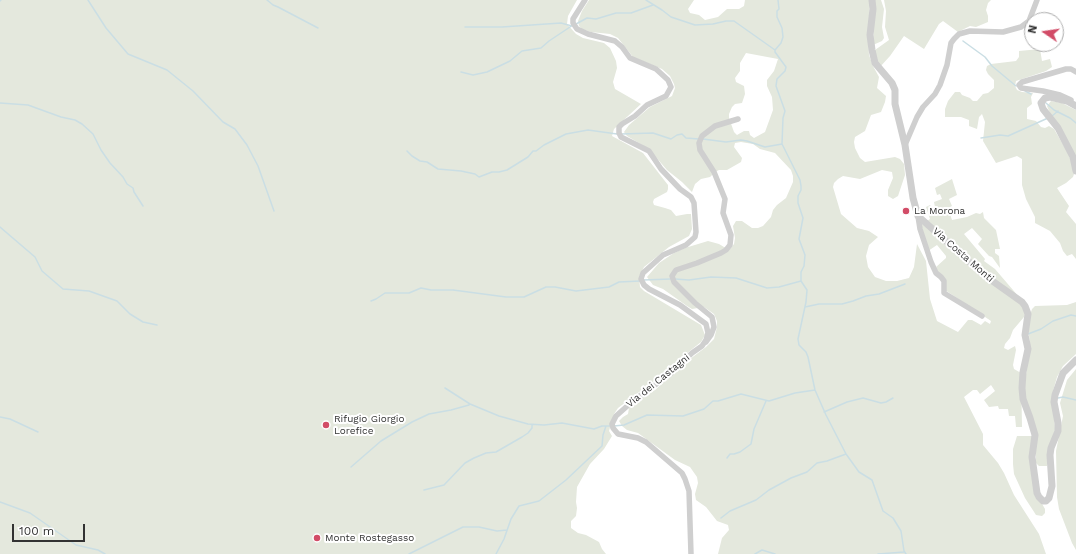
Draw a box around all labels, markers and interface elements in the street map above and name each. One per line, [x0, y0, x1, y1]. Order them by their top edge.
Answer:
north arrow [1024, 12, 1064, 52]
text: N [1026, 24, 1040, 35]
place label: La Morona [914, 205, 965, 217]
marker: La Morona [901, 206, 911, 216]
street label: Via Costa Monti [930, 225, 996, 285]
street label: Via dei Castagni [624, 352, 692, 410]
place label: Rifugio Giorgio Lorefice [334, 413, 404, 436]
marker: Rifugio Giorgio Lorefice [321, 420, 331, 430]
scale bar [14, 516, 87, 542]
text: 100 m [19, 524, 54, 538]
place label: Monte Rostegasso [325, 532, 414, 544]
marker: Monte Rostegasso [312, 533, 322, 543]

